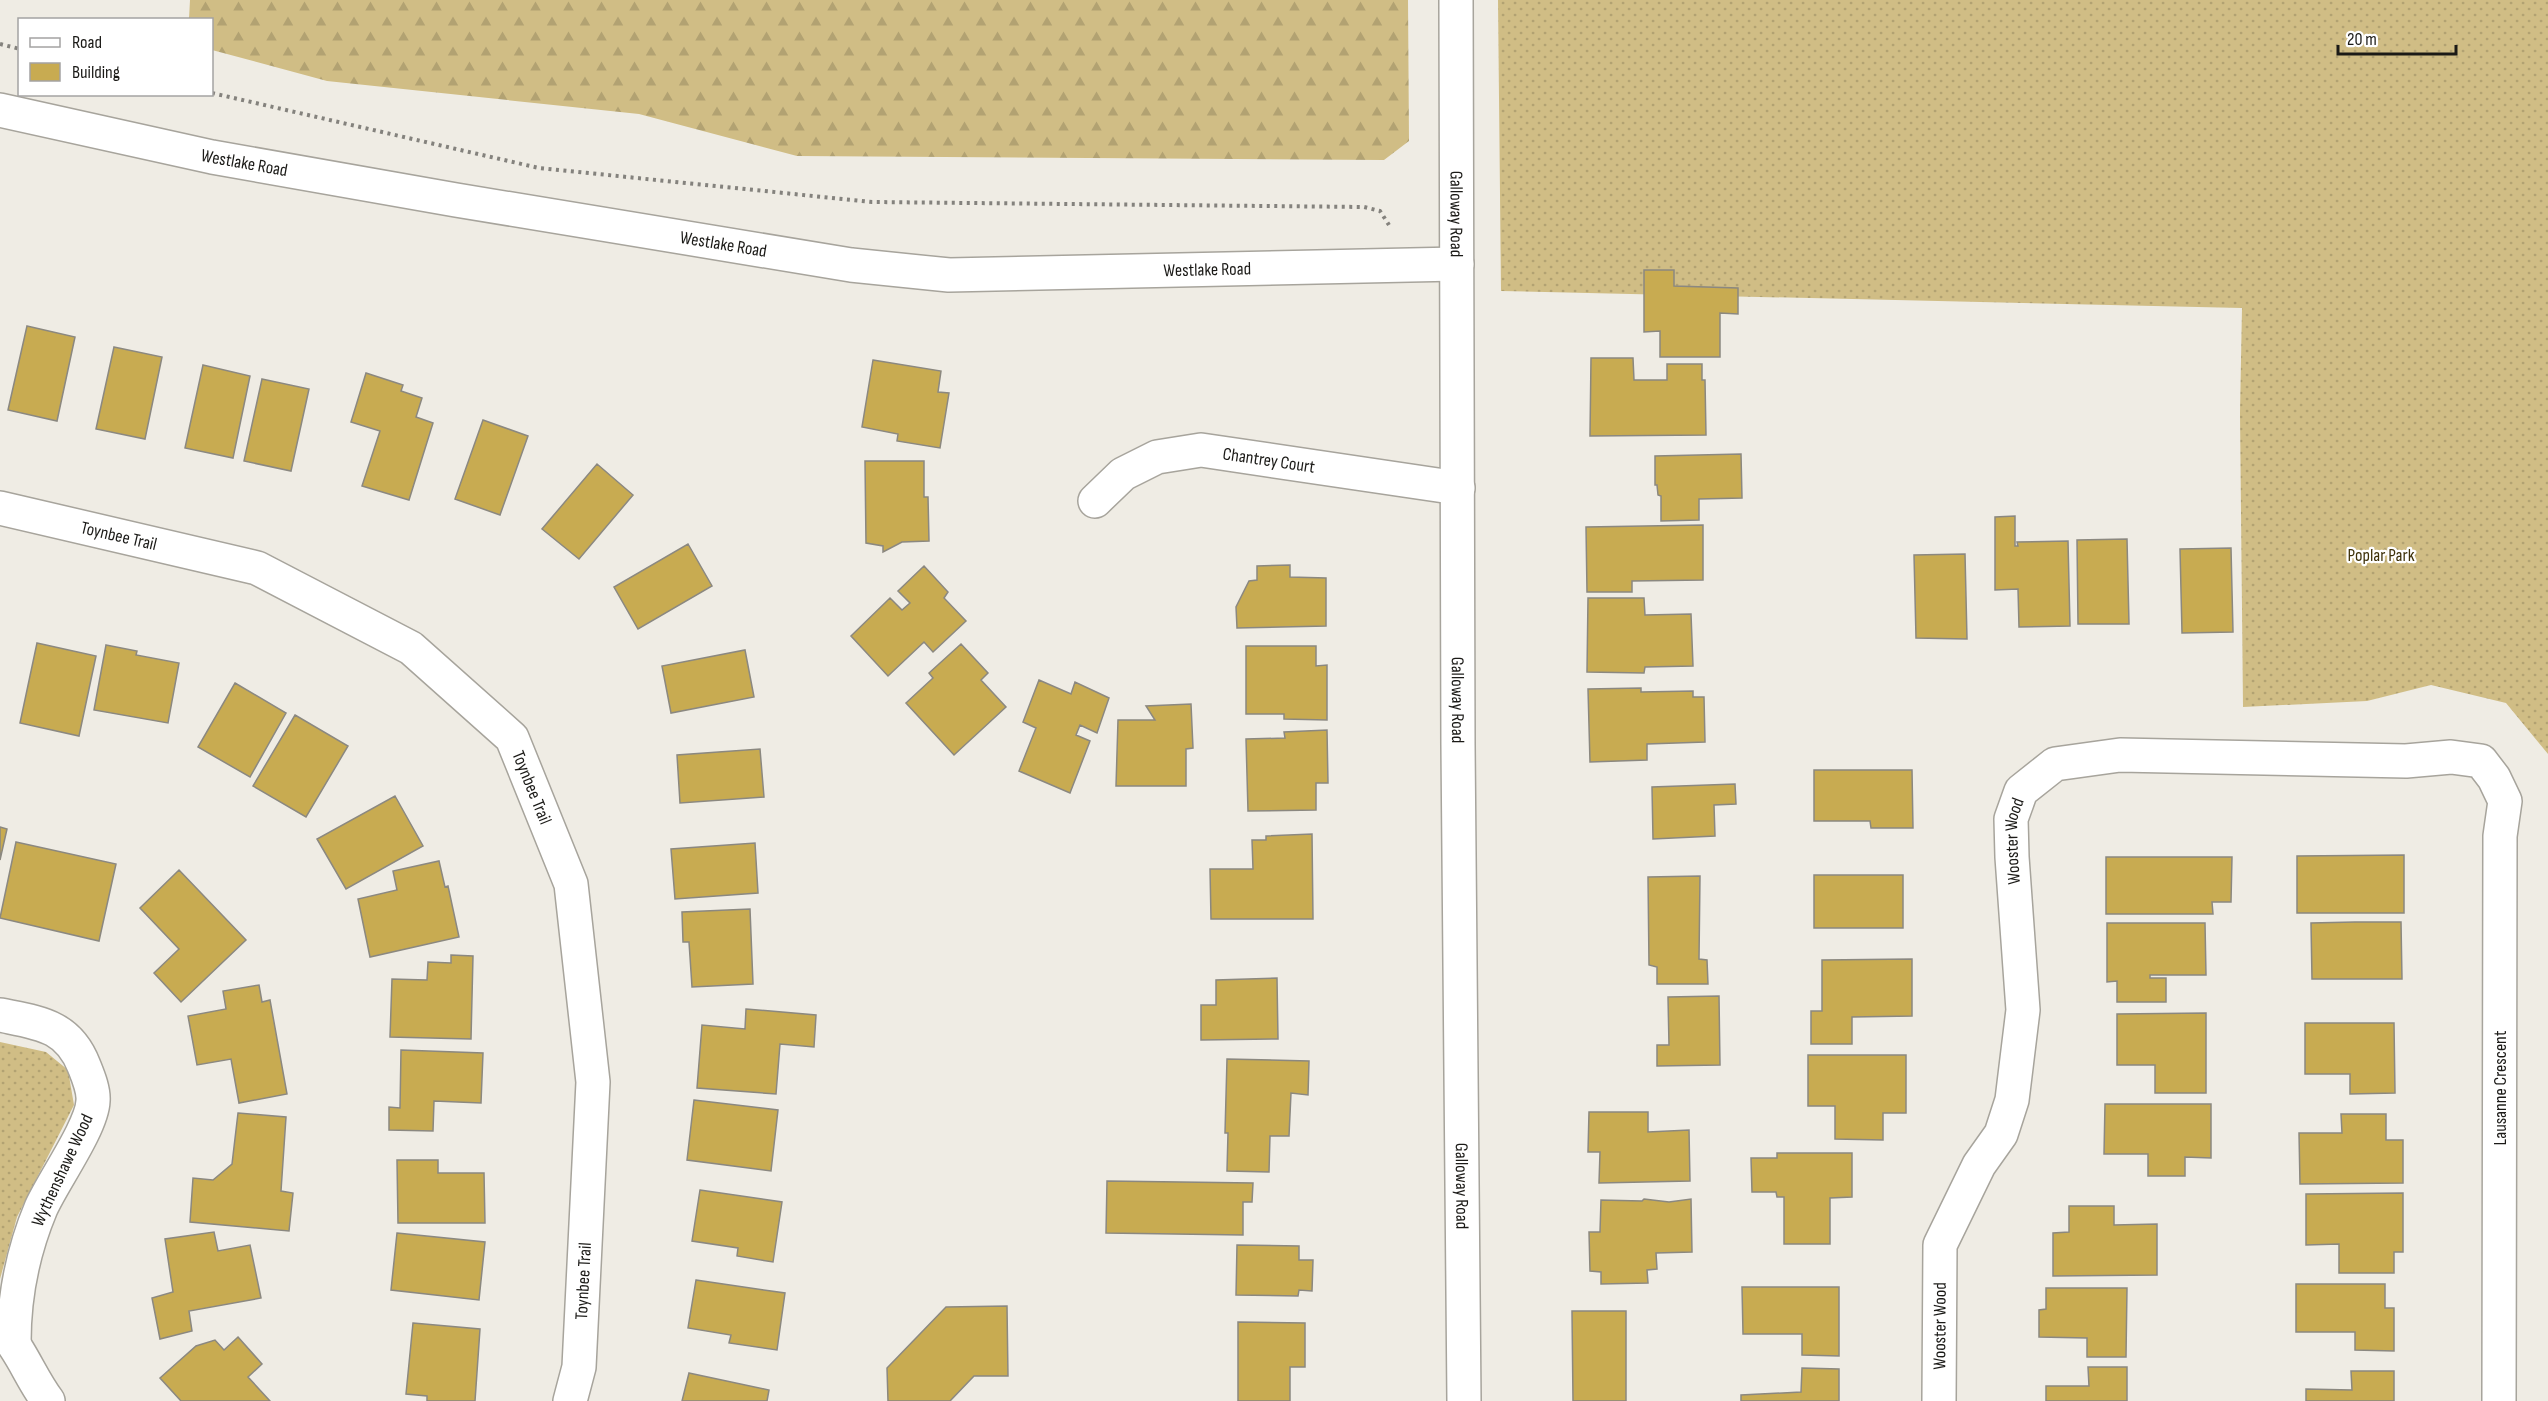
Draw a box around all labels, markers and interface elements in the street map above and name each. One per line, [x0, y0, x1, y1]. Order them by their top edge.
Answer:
legend [18, 18, 213, 96]
scale bar [2338, 18, 2456, 56]
text: 20 m [2347, 29, 2377, 50]
text: Road [72, 32, 102, 53]
text: Building [72, 62, 120, 83]
street label: Westlake Road [199, 145, 289, 181]
street label: Galloway Road [1445, 171, 1467, 257]
street label: Westlake Road [678, 227, 768, 262]
street label: Westlake Road [1163, 258, 1251, 281]
street label: Chantrey Court [1221, 443, 1317, 478]
street label: Toynbee Trail [79, 517, 159, 555]
park label: Poplar Park [2347, 545, 2415, 566]
street label: Galloway Road [1447, 657, 1468, 743]
street label: Toynbee Trail [507, 748, 556, 827]
street label: Wooster Wood [2001, 795, 2029, 885]
street label: Lausanne Crescent [2490, 1030, 2511, 1145]
street label: Wythenshawe Wood [27, 1111, 98, 1230]
street label: Galloway Road [1451, 1143, 1472, 1229]
street label: Toynbee Trail [571, 1242, 596, 1320]
street label: Wooster Wood [1929, 1282, 1951, 1370]

